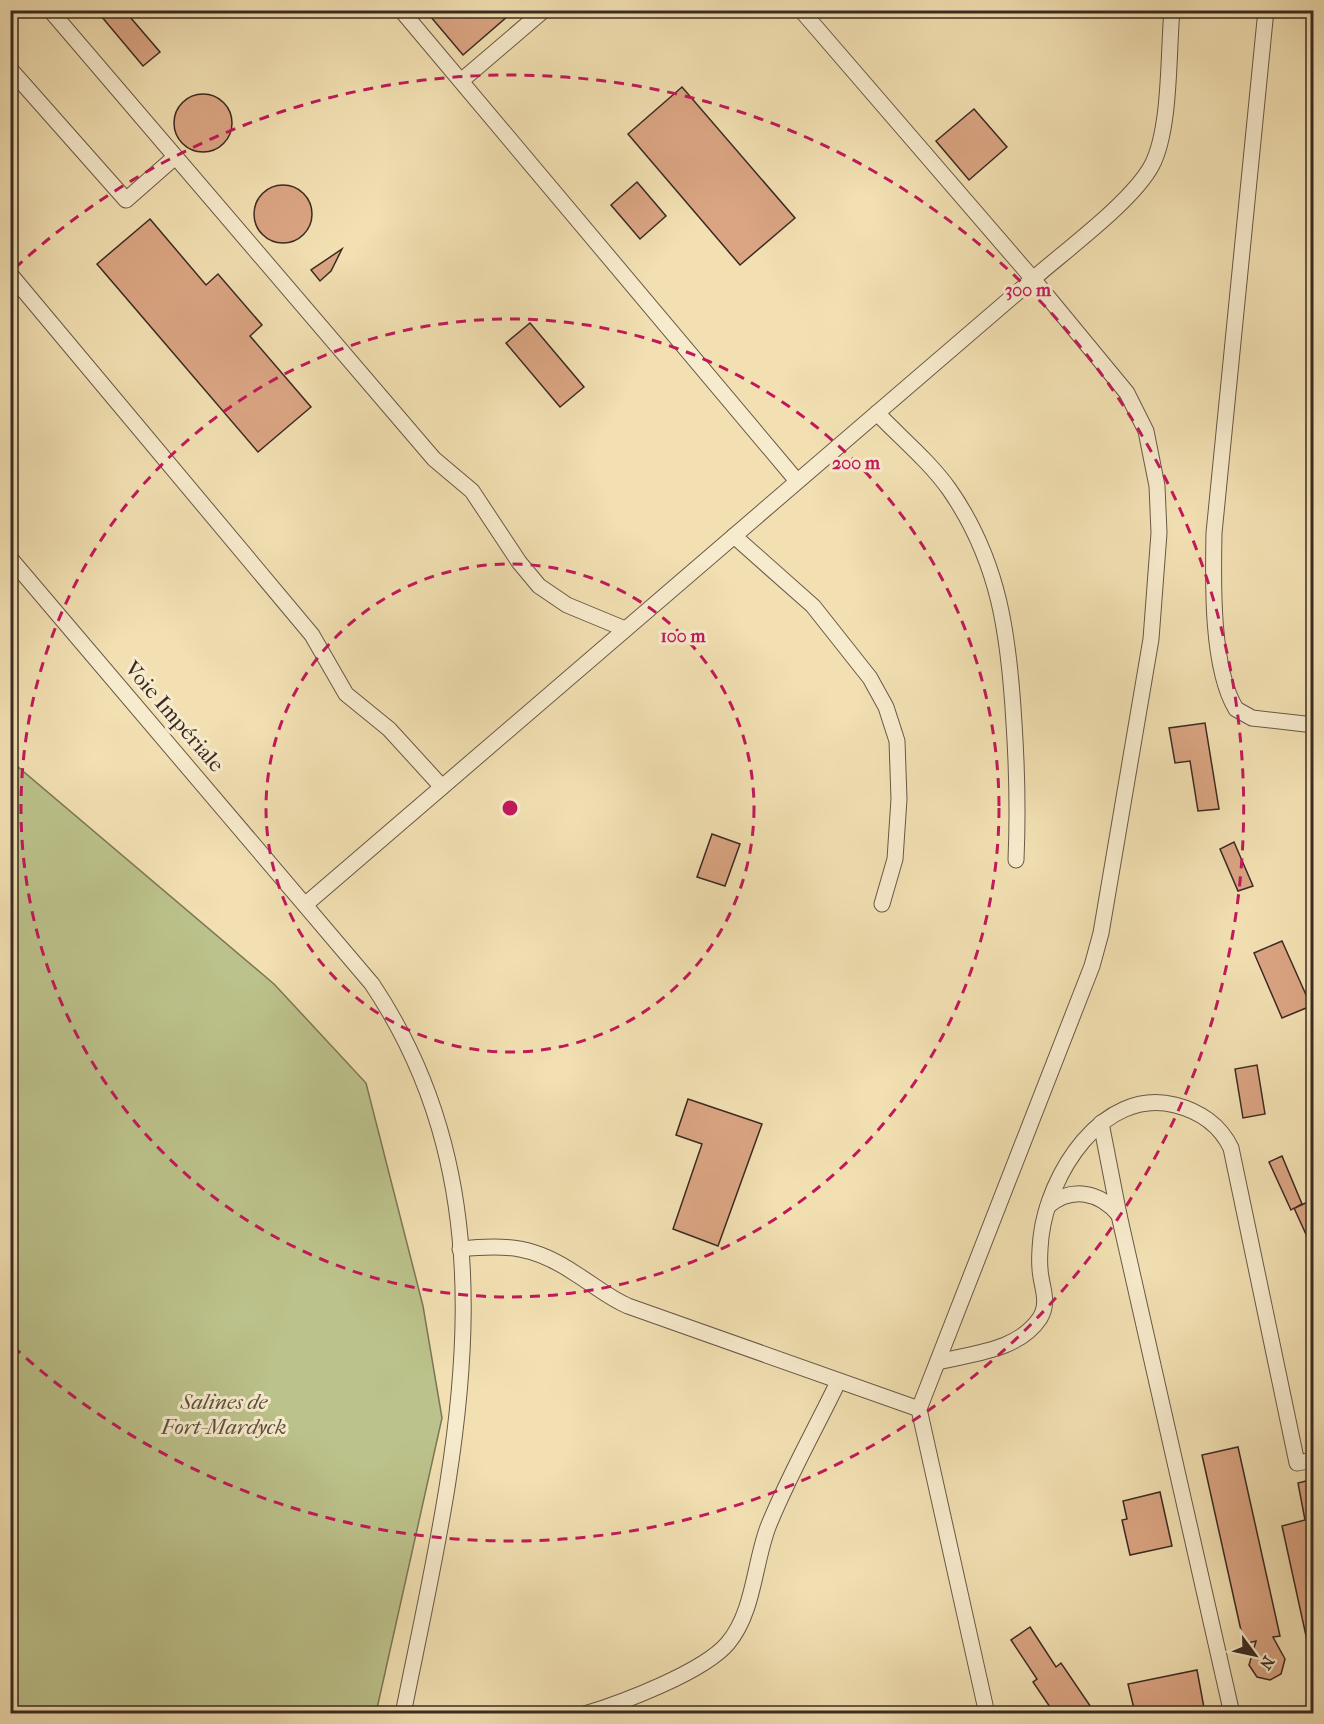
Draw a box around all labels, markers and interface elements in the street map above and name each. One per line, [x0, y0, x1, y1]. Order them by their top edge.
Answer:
text: 300 m [1005, 280, 1052, 301]
text: 200 m [832, 453, 881, 474]
text: 100 m [660, 626, 707, 647]
street label: Voie Impériale [118, 655, 230, 778]
centre of rings [500, 798, 520, 818]
park label: Salines de Fort-Mardyck [160, 1389, 287, 1440]
north arrow [1225, 1625, 1285, 1685]
text: N [1255, 1653, 1278, 1674]

